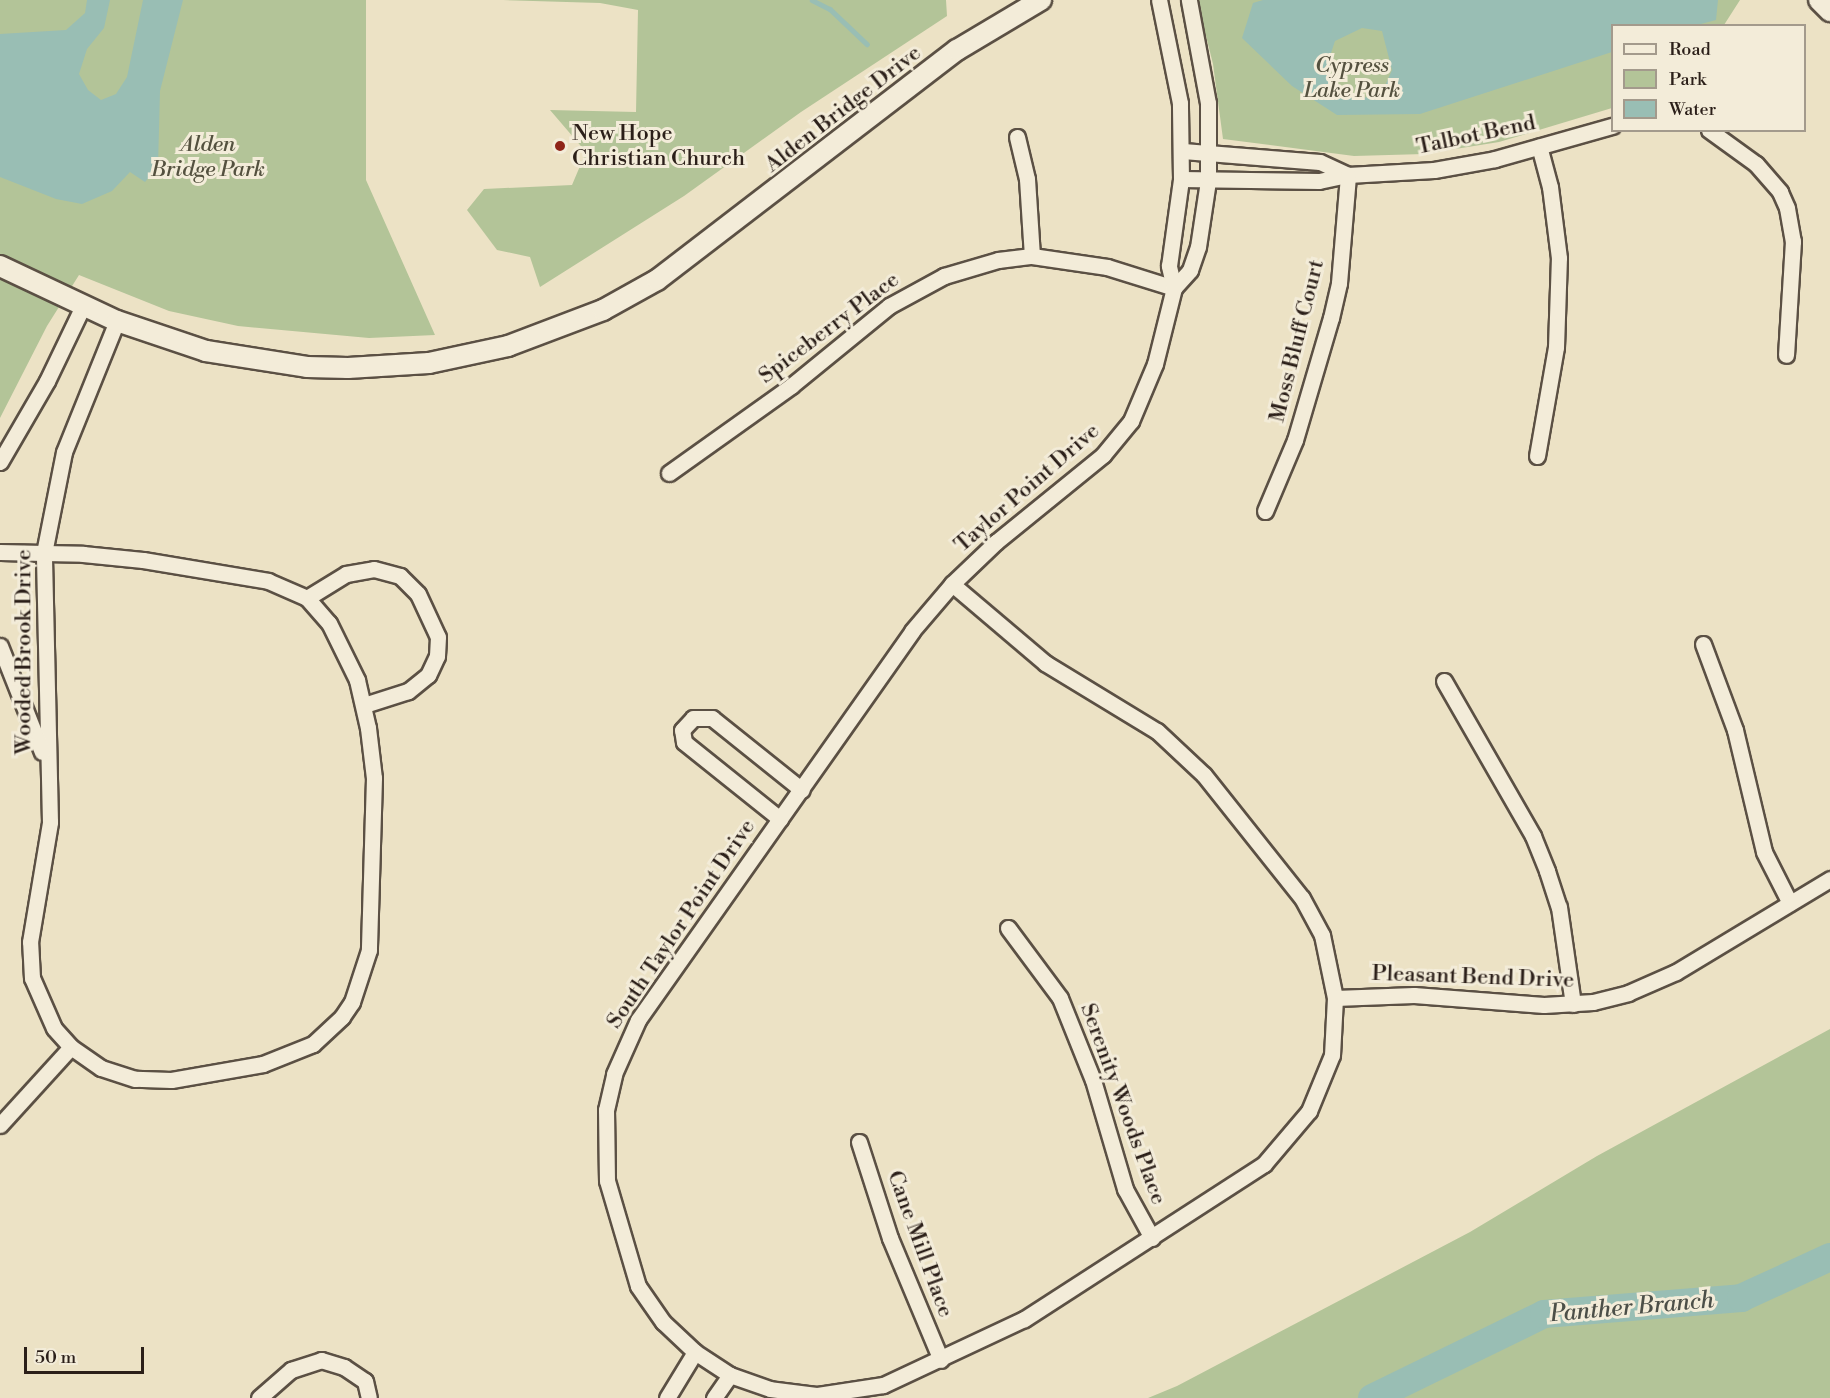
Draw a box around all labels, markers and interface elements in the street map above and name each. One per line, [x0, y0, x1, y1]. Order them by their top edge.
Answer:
legend [1611, 24, 1806, 132]
text: Road [1669, 38, 1711, 61]
street label: Alden Bridge Drive [760, 40, 926, 178]
park label: Cypress Lake Park [1304, 52, 1400, 104]
text: Park [1669, 68, 1706, 91]
text: Water [1669, 98, 1716, 121]
street label: Talbot Bend [1414, 110, 1538, 160]
place label: New Hope Christian Church [572, 120, 745, 172]
park label: Alden Bridge Park [151, 131, 265, 182]
marker: New Hope Christian Church [553, 139, 567, 153]
street label: Moss Bluff Court [1264, 257, 1330, 425]
street label: Spiceberry Place [754, 267, 904, 389]
street label: Taylor Point Drive [949, 418, 1105, 558]
street label: Wooded Brook Drive [11, 549, 37, 755]
street label: South Taylor Point Drive [601, 814, 761, 1034]
street label: Pleasant Bend Drive [1371, 960, 1575, 994]
street label: Serenity Woods Place [1074, 1000, 1172, 1208]
street label: Cane Mill Place [881, 1167, 959, 1321]
water label: Panther Branch [1549, 1286, 1715, 1330]
scale bar [27, 1335, 147, 1373]
text: 50 m [35, 1346, 76, 1369]

